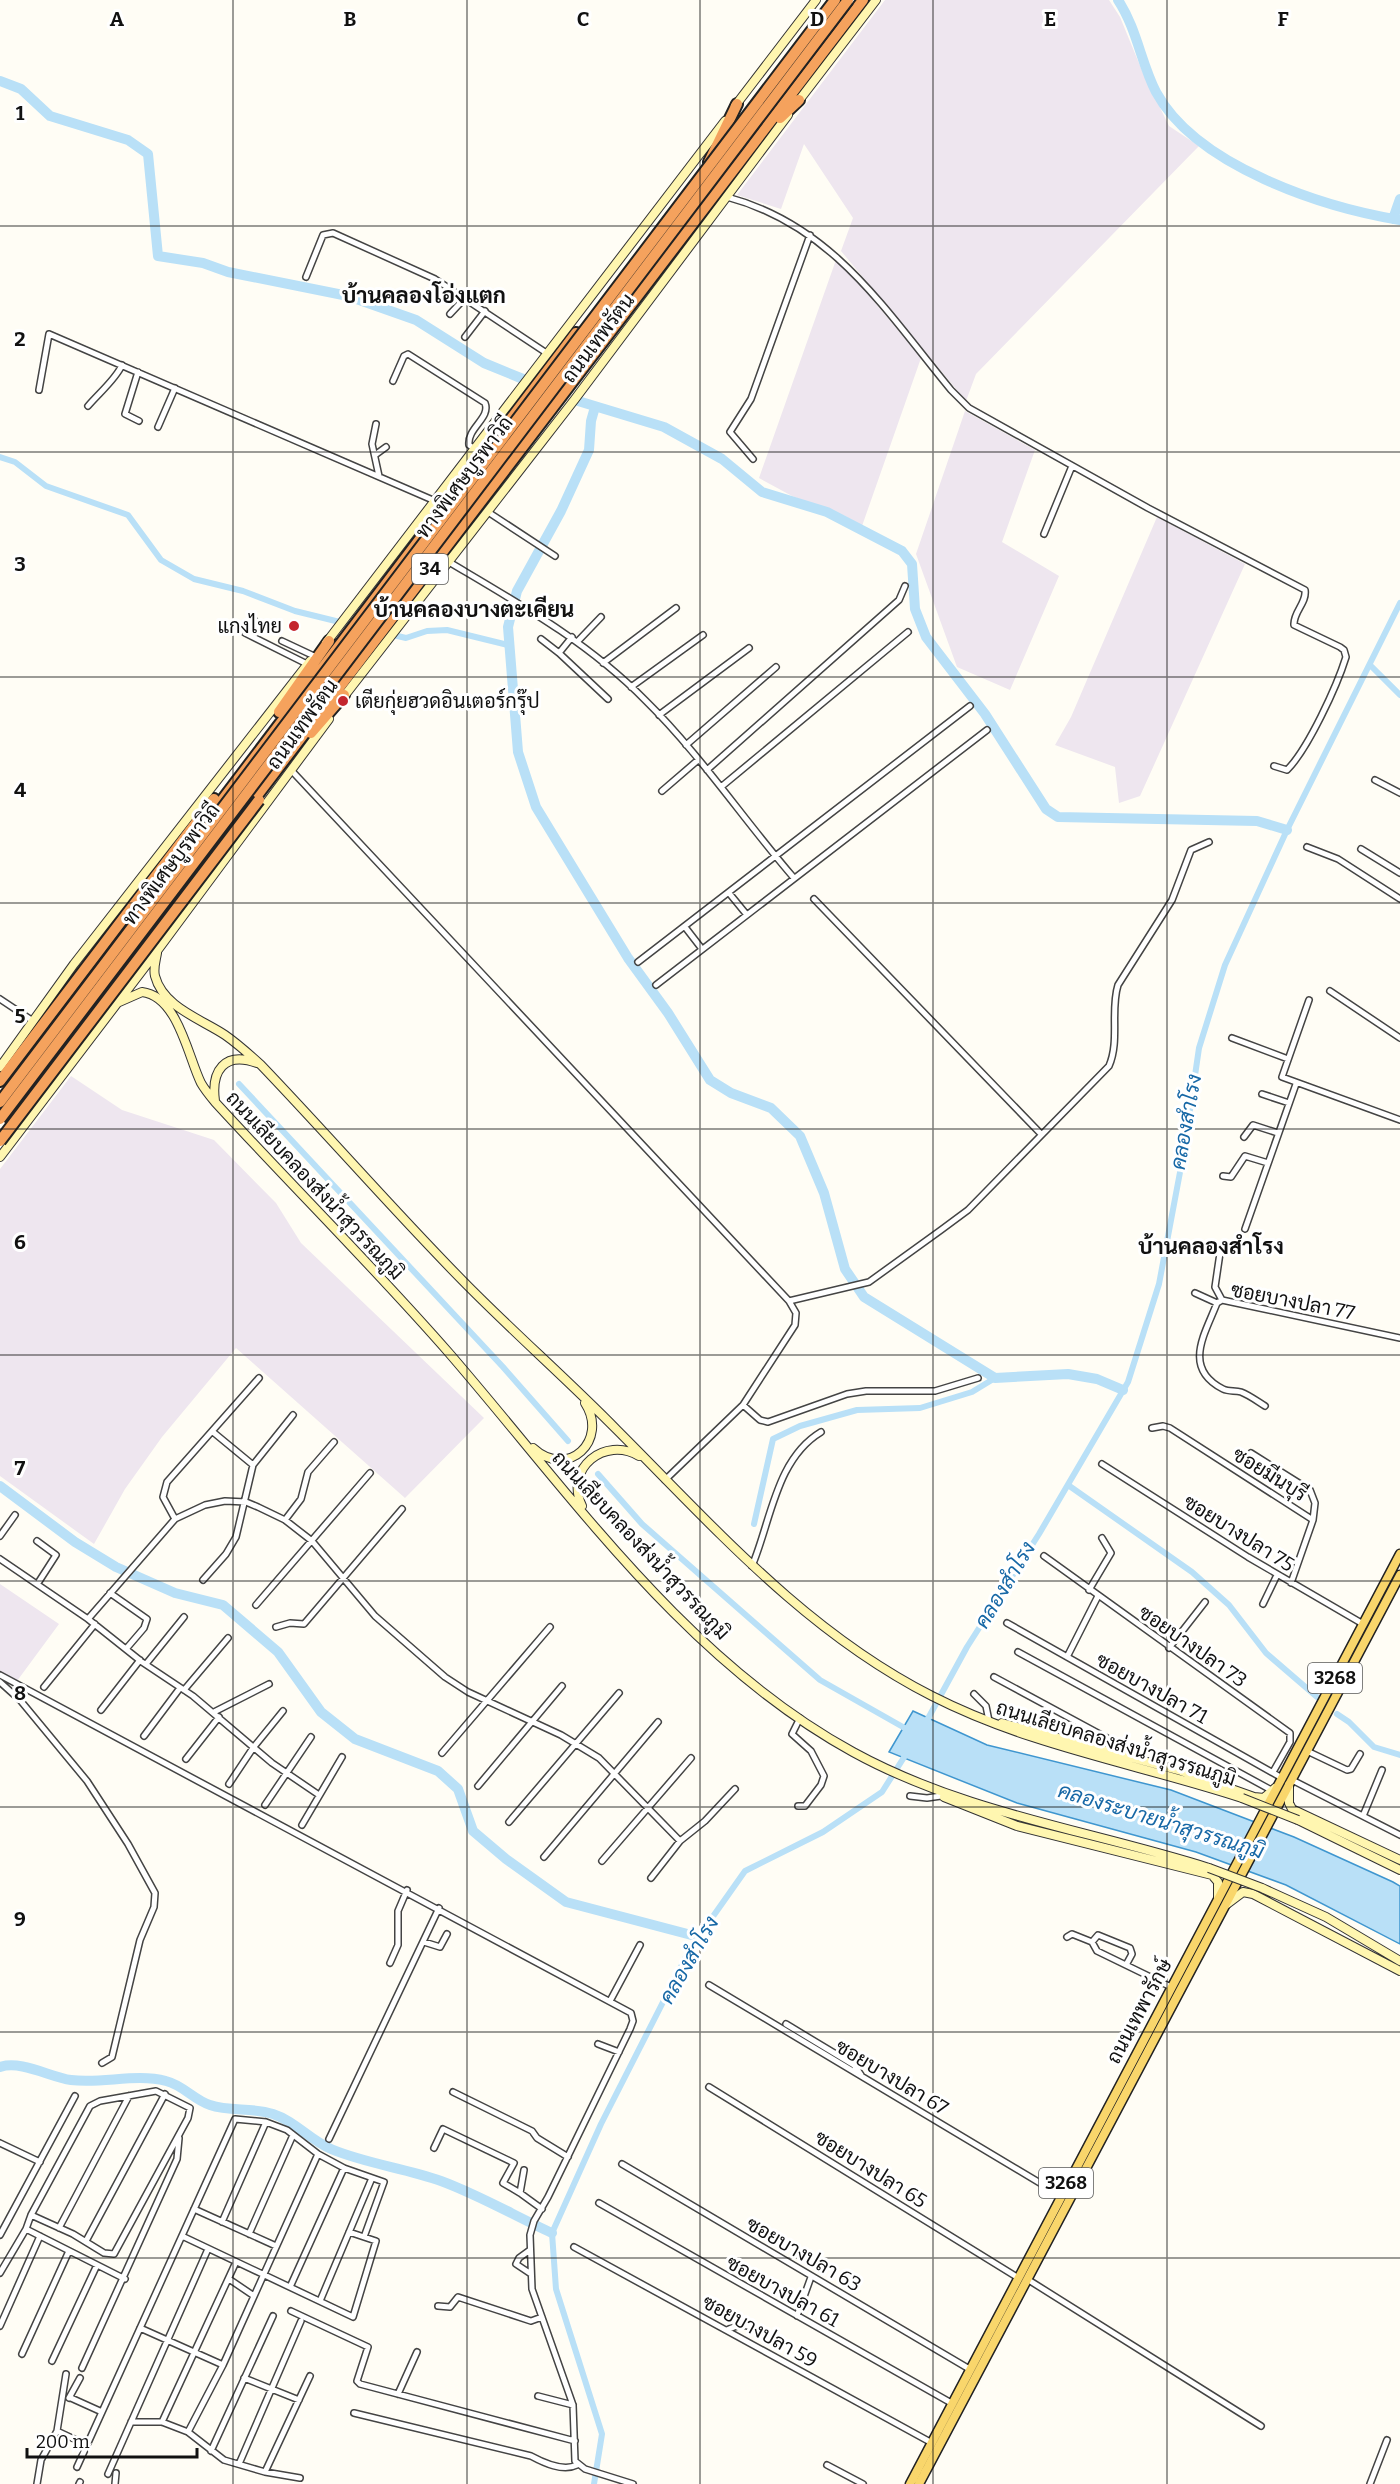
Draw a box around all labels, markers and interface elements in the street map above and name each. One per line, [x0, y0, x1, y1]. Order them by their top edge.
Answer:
text: A [110, 7, 125, 31]
text: B [344, 7, 357, 31]
text: C [577, 7, 589, 31]
text: D [810, 7, 824, 31]
text: E [1044, 7, 1056, 31]
text: F [1277, 7, 1289, 31]
text: 1 [16, 101, 25, 125]
district label: บ้านคลองโอ่งแตก [342, 281, 506, 309]
street label: ถนนเทพรัตน [557, 289, 639, 387]
text: 2 [14, 327, 26, 351]
street label: ทางพิเศษบูรพาวิถี [409, 411, 520, 545]
text: 3 [14, 552, 26, 576]
road number: 34 [412, 554, 448, 584]
district label: บ้านคลองบางตะเคียน [374, 595, 574, 623]
place label: แกงไทย [217, 613, 282, 638]
marker: แกงไทย [287, 619, 301, 633]
street label: ถนนเทพรัตน [261, 674, 343, 774]
place label: เตียกุ่ยฮวดอินเตอร์กรุ๊ป [355, 687, 540, 715]
marker: เตียกุ่ยฮวดอินเตอร์กรุ๊ป [336, 694, 350, 708]
text: 4 [14, 778, 26, 802]
street label: ทางพิเศษบูรพาวิถี [116, 798, 227, 932]
text: 5 [15, 1004, 26, 1028]
water label: คลองสำโรง [1165, 1072, 1207, 1172]
street label: ถนนเลียบคลองส่งน้ำสุวรรณภูมิ [219, 1082, 413, 1286]
text: 6 [14, 1230, 26, 1254]
district label: บ้านคลองสำโรง [1138, 1232, 1284, 1260]
street label: ซอยบางปลา 77 [1229, 1277, 1357, 1325]
street label: ซอยมีนบุรี [1227, 1441, 1312, 1508]
street label: ถนนเลียบคลองส่งน้ำสุวรรณภูมิ [545, 1442, 739, 1646]
text: 7 [15, 1456, 26, 1480]
street label: ซอยบางปลา 75 [1179, 1489, 1299, 1577]
water label: คลองสำโรง [969, 1537, 1041, 1633]
street label: ซอยบางปลา 73 [1134, 1600, 1252, 1692]
street label: ซอยบางปลา 71 [1092, 1647, 1212, 1729]
road number: 3268 [1308, 1663, 1362, 1693]
text: 8 [14, 1681, 26, 1705]
street label: ถนนเลียบคลองส่งน้ำสุวรรณภูมิ [992, 1689, 1240, 1794]
water label: คลองระบายน้ำสุวรรณภูมิ [1054, 1773, 1270, 1867]
text: 9 [14, 1907, 26, 1931]
water label: คลองสำโรง [654, 1912, 724, 2008]
street label: ถนนเทพารักษ์ [1100, 1953, 1177, 2068]
street label: ซอยบางปลา 67 [831, 2034, 953, 2120]
street label: ซอยบางปลา 65 [811, 2125, 931, 2213]
road number: 3268 [1039, 2168, 1093, 2198]
street label: ซอยบางปลา 63 [742, 2211, 866, 2297]
street label: ซอยบางปลา 61 [722, 2250, 844, 2332]
street label: ซอยบางปลา 59 [698, 2290, 822, 2372]
scale bar [27, 2421, 196, 2459]
text: 200 m [36, 2431, 90, 2453]

